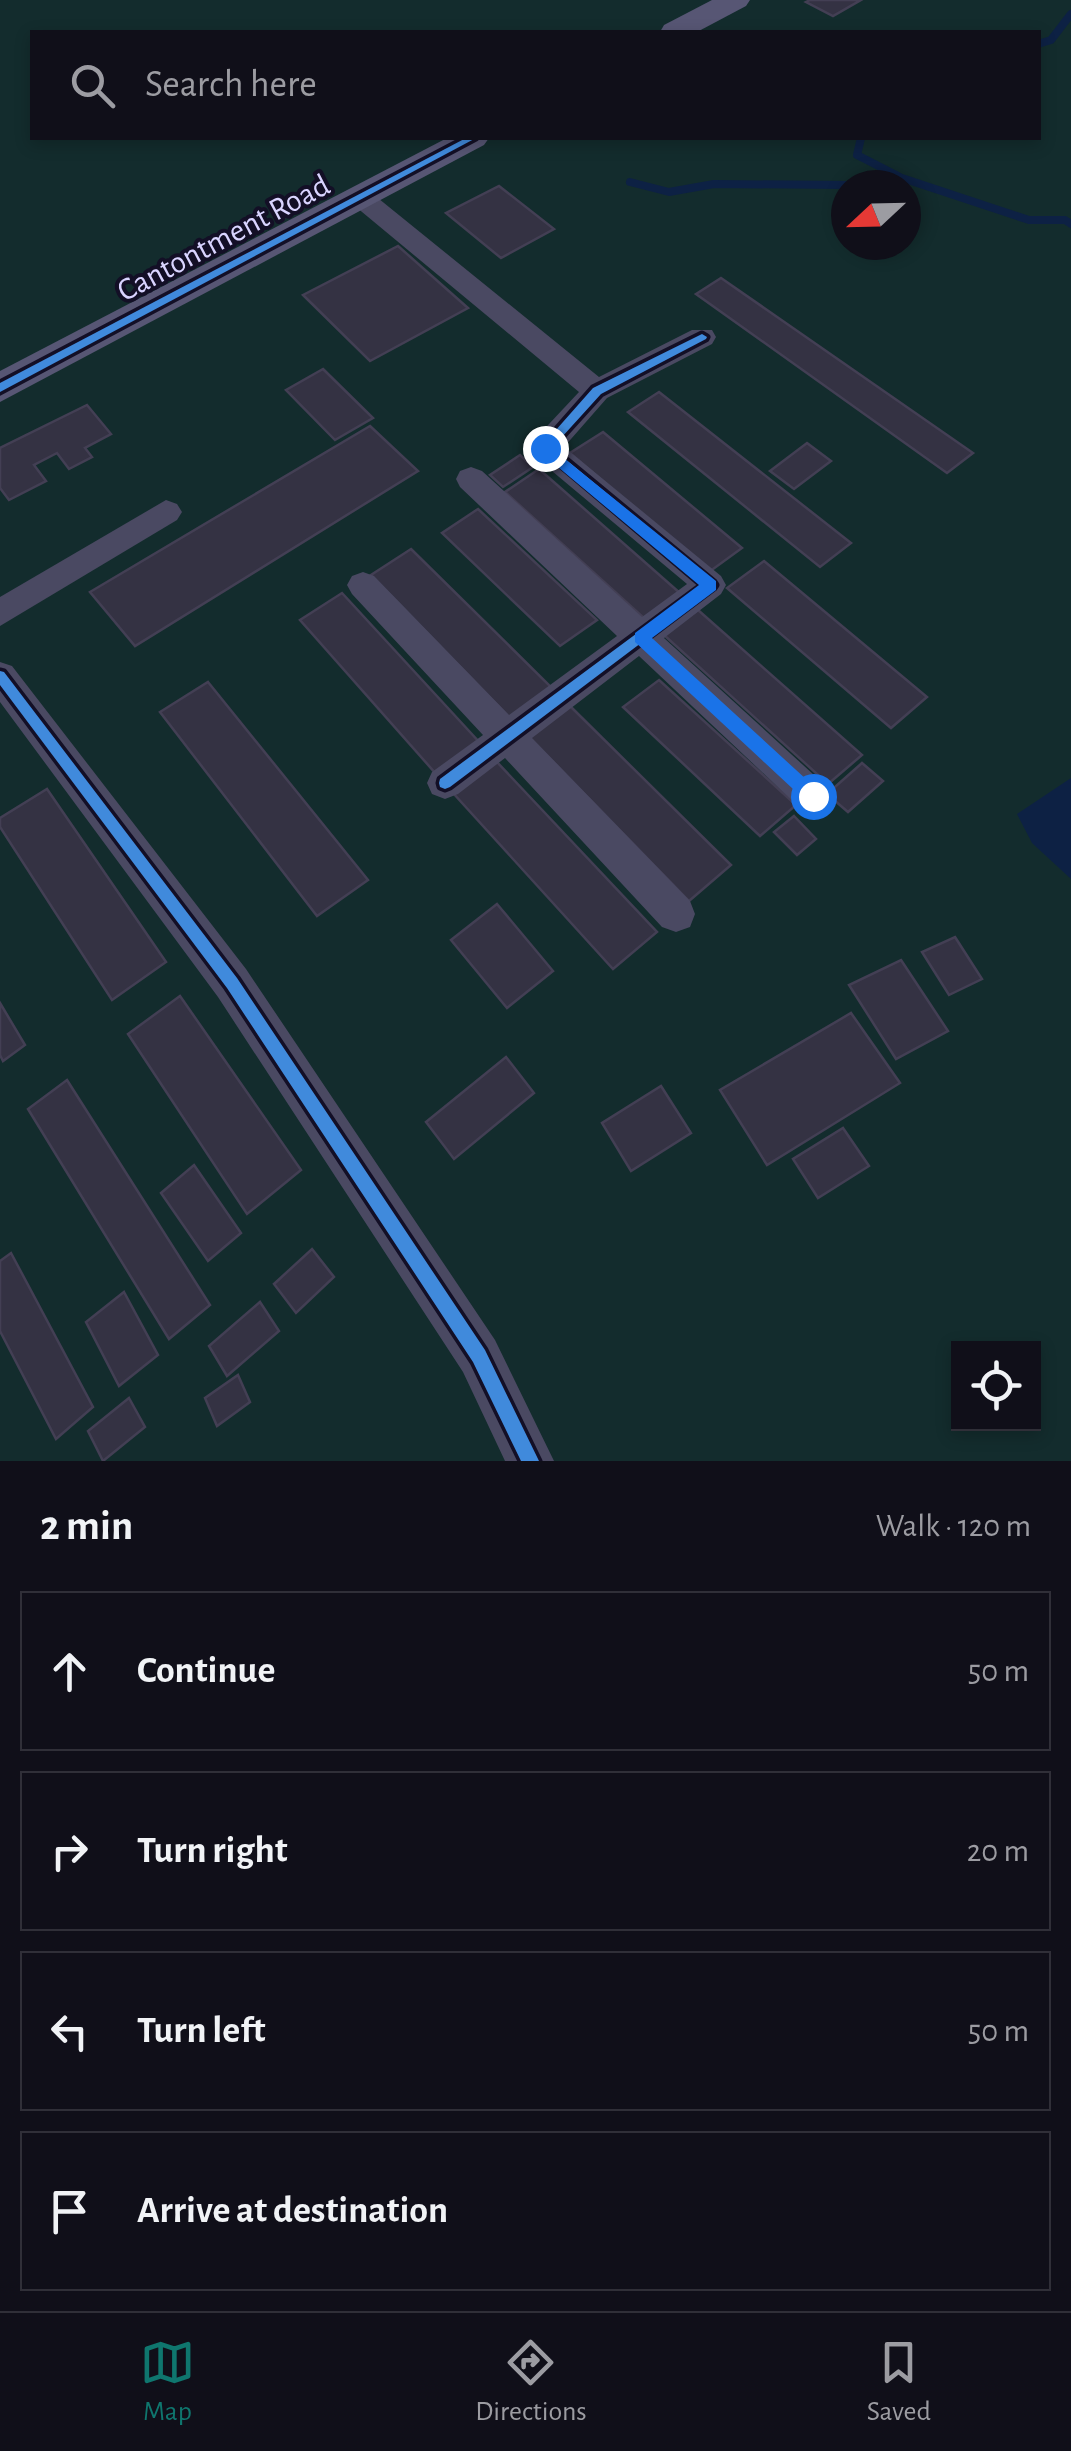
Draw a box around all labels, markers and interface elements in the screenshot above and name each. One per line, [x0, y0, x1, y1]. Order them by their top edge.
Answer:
search box [30, 30, 1041, 140]
icon: search [65, 58, 120, 113]
text: Search here [145, 66, 317, 104]
street label: Cantontment Road [112, 168, 335, 307]
north arrow [831, 170, 921, 260]
route end [523, 426, 569, 472]
route start [791, 774, 837, 820]
map controls [951, 1341, 1041, 1431]
button: locate [951, 1341, 1041, 1431]
text: 2 min [40, 1505, 133, 1547]
text: Walk · 120 m [876, 1510, 1031, 1542]
icon: ahead [42, 1644, 97, 1699]
text: Continue [137, 1652, 275, 1690]
text: 50 m [968, 1655, 1029, 1687]
icon: right [42, 1824, 97, 1879]
text: Turn right [137, 1832, 287, 1870]
text: 20 m [967, 1835, 1029, 1867]
icon: left [42, 2004, 97, 2059]
text: Turn left [137, 2012, 265, 2050]
text: 50 m [968, 2015, 1029, 2047]
icon: arrive [42, 2184, 97, 2239]
text: Arrive at destination [137, 2192, 448, 2230]
tab: Map [140, 2335, 195, 2429]
tab: Directions [475, 2335, 587, 2429]
tab: Saved [867, 2335, 931, 2429]

